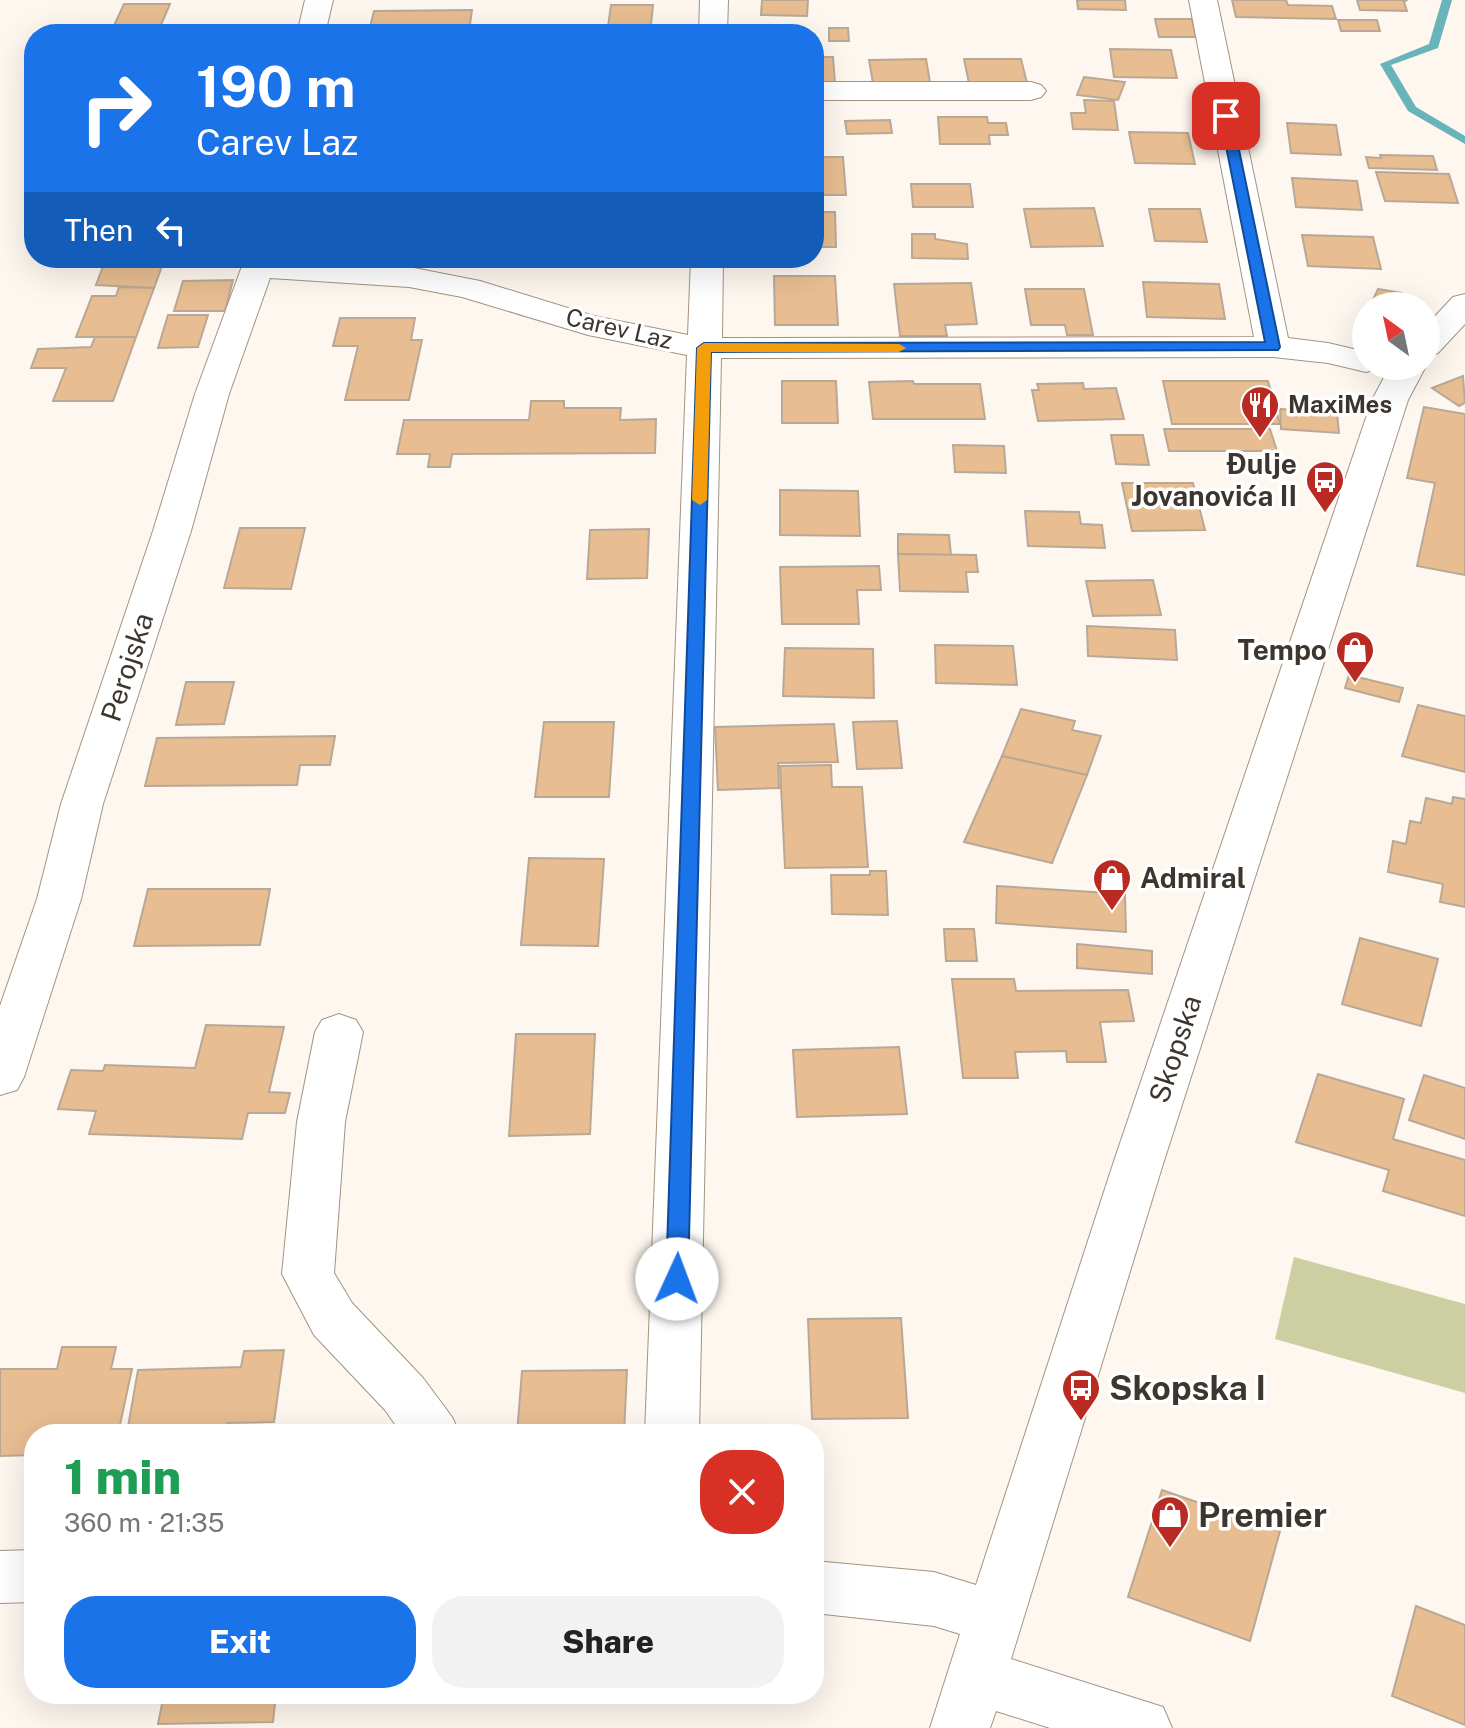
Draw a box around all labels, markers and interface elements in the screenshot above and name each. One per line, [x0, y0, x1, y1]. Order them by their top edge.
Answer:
text: 190 m [196, 54, 356, 120]
icon: right [64, 56, 168, 160]
pin [1192, 82, 1260, 150]
icon: arrive [1204, 94, 1248, 138]
text: Carev Laz [196, 121, 358, 163]
icon: left [149, 208, 193, 252]
text: Then [64, 212, 133, 248]
north arrow [1352, 292, 1440, 380]
map controls [1352, 292, 1440, 380]
street label: Carev Laz [563, 302, 675, 354]
restaurant icon: MaxiMes [1239, 384, 1281, 439]
place label: MaxiMes [1288, 390, 1392, 418]
place label: Đulje Jovanovića II [1131, 447, 1297, 512]
bus stop icon: Đulje Jovanovića II [1304, 459, 1346, 514]
street label: Perojska [93, 608, 160, 725]
shop icon: Tempo [1334, 629, 1376, 684]
place label: Tempo [1238, 633, 1327, 666]
shop icon: Admiral [1091, 857, 1133, 912]
place label: Admiral [1140, 861, 1246, 894]
street label: Skopska [1142, 991, 1207, 1107]
position arrow [635, 1237, 719, 1321]
bus stop icon: Skopska I [1060, 1367, 1102, 1422]
place label: Skopska I [1109, 1368, 1266, 1408]
text: 1 min [64, 1448, 181, 1505]
button: close [700, 1450, 784, 1534]
shop icon: Premier [1149, 1494, 1191, 1549]
place label: Premier [1198, 1495, 1327, 1535]
text: 360 m · 21:35 [64, 1507, 224, 1538]
button: Exit [64, 1596, 416, 1688]
button: Share [432, 1596, 784, 1688]

